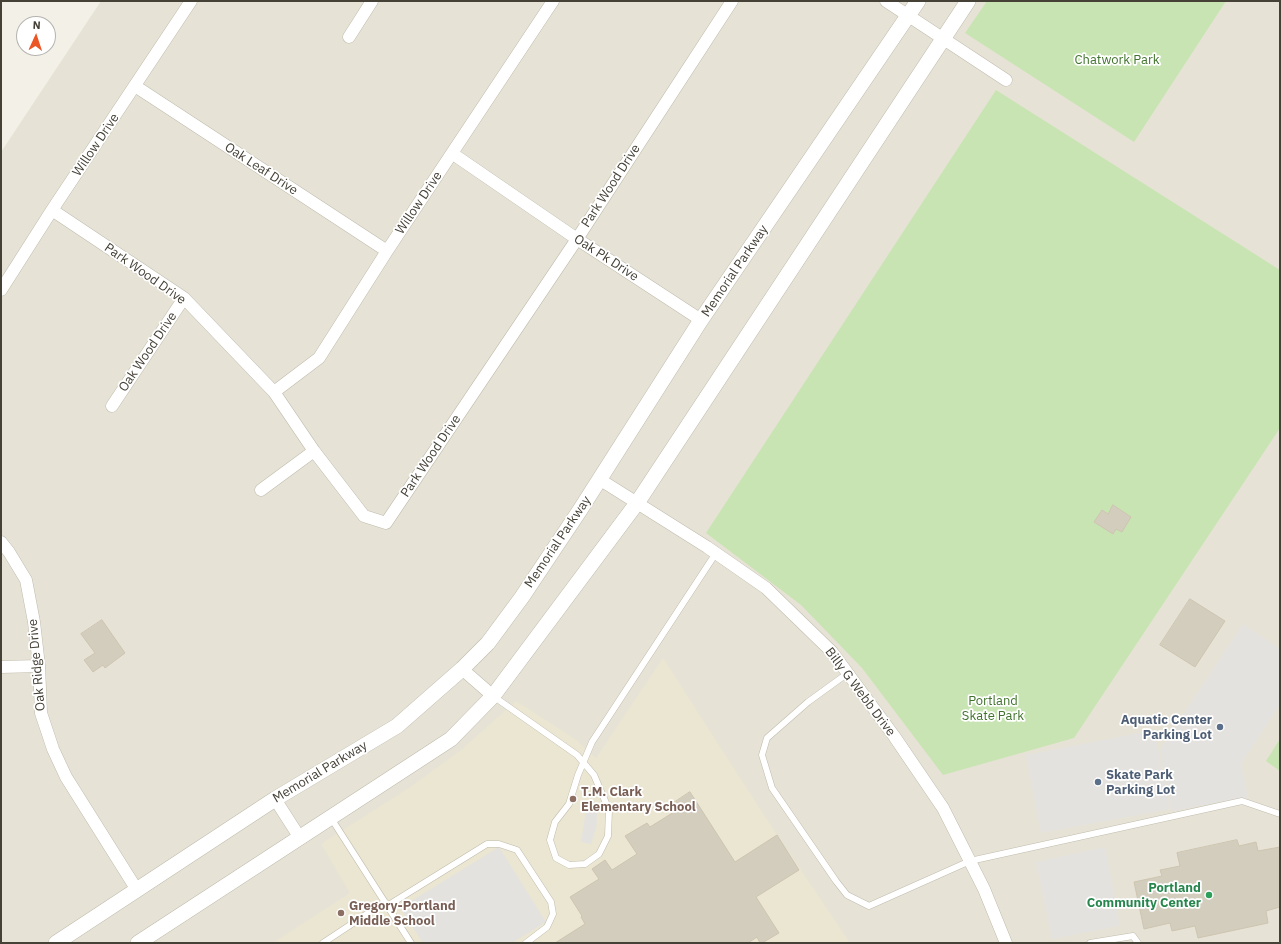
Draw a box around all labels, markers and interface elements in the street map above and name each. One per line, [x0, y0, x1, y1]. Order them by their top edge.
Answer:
north arrow [16, 16, 56, 56]
text: N [32, 18, 41, 32]
park label: Chatwork Park [1074, 52, 1160, 68]
street label: Willow Drive [69, 111, 123, 179]
street label: Oak Leaf Drive [222, 140, 300, 198]
street label: Park Wood Drive [578, 141, 644, 231]
street label: Willow Drive [392, 169, 446, 237]
street label: Memorial Parkway [698, 222, 772, 320]
street label: Oak Pk Drive [571, 231, 641, 285]
street label: Park Wood Drive [101, 240, 189, 308]
street label: Oak Wood Drive [116, 309, 180, 395]
street label: Park Wood Drive [398, 412, 464, 500]
street label: Memorial Parkway [521, 493, 595, 591]
street label: Oak Ridge Drive [25, 618, 49, 712]
street label: Billy G Webb Drive [822, 645, 898, 739]
park label: Portland Skate Park [962, 693, 1024, 724]
place label: Aquatic Center Parking Lot [1121, 712, 1212, 743]
marker: Aquatic Center Parking Lot [1215, 722, 1225, 732]
street label: Memorial Parkway [270, 738, 370, 806]
place label: Skate Park Parking Lot [1106, 767, 1175, 798]
marker: Skate Park Parking Lot [1093, 777, 1103, 787]
place label: T.M. Clark Elementary School [581, 784, 696, 815]
marker: T.M. Clark Elementary School [568, 794, 578, 804]
place label: Portland Community Center [1087, 880, 1201, 911]
marker: Portland Community Center [1204, 890, 1214, 900]
place label: Gregory-Portland Middle School [349, 898, 456, 929]
marker: Gregory-Portland Middle School [336, 908, 346, 918]

